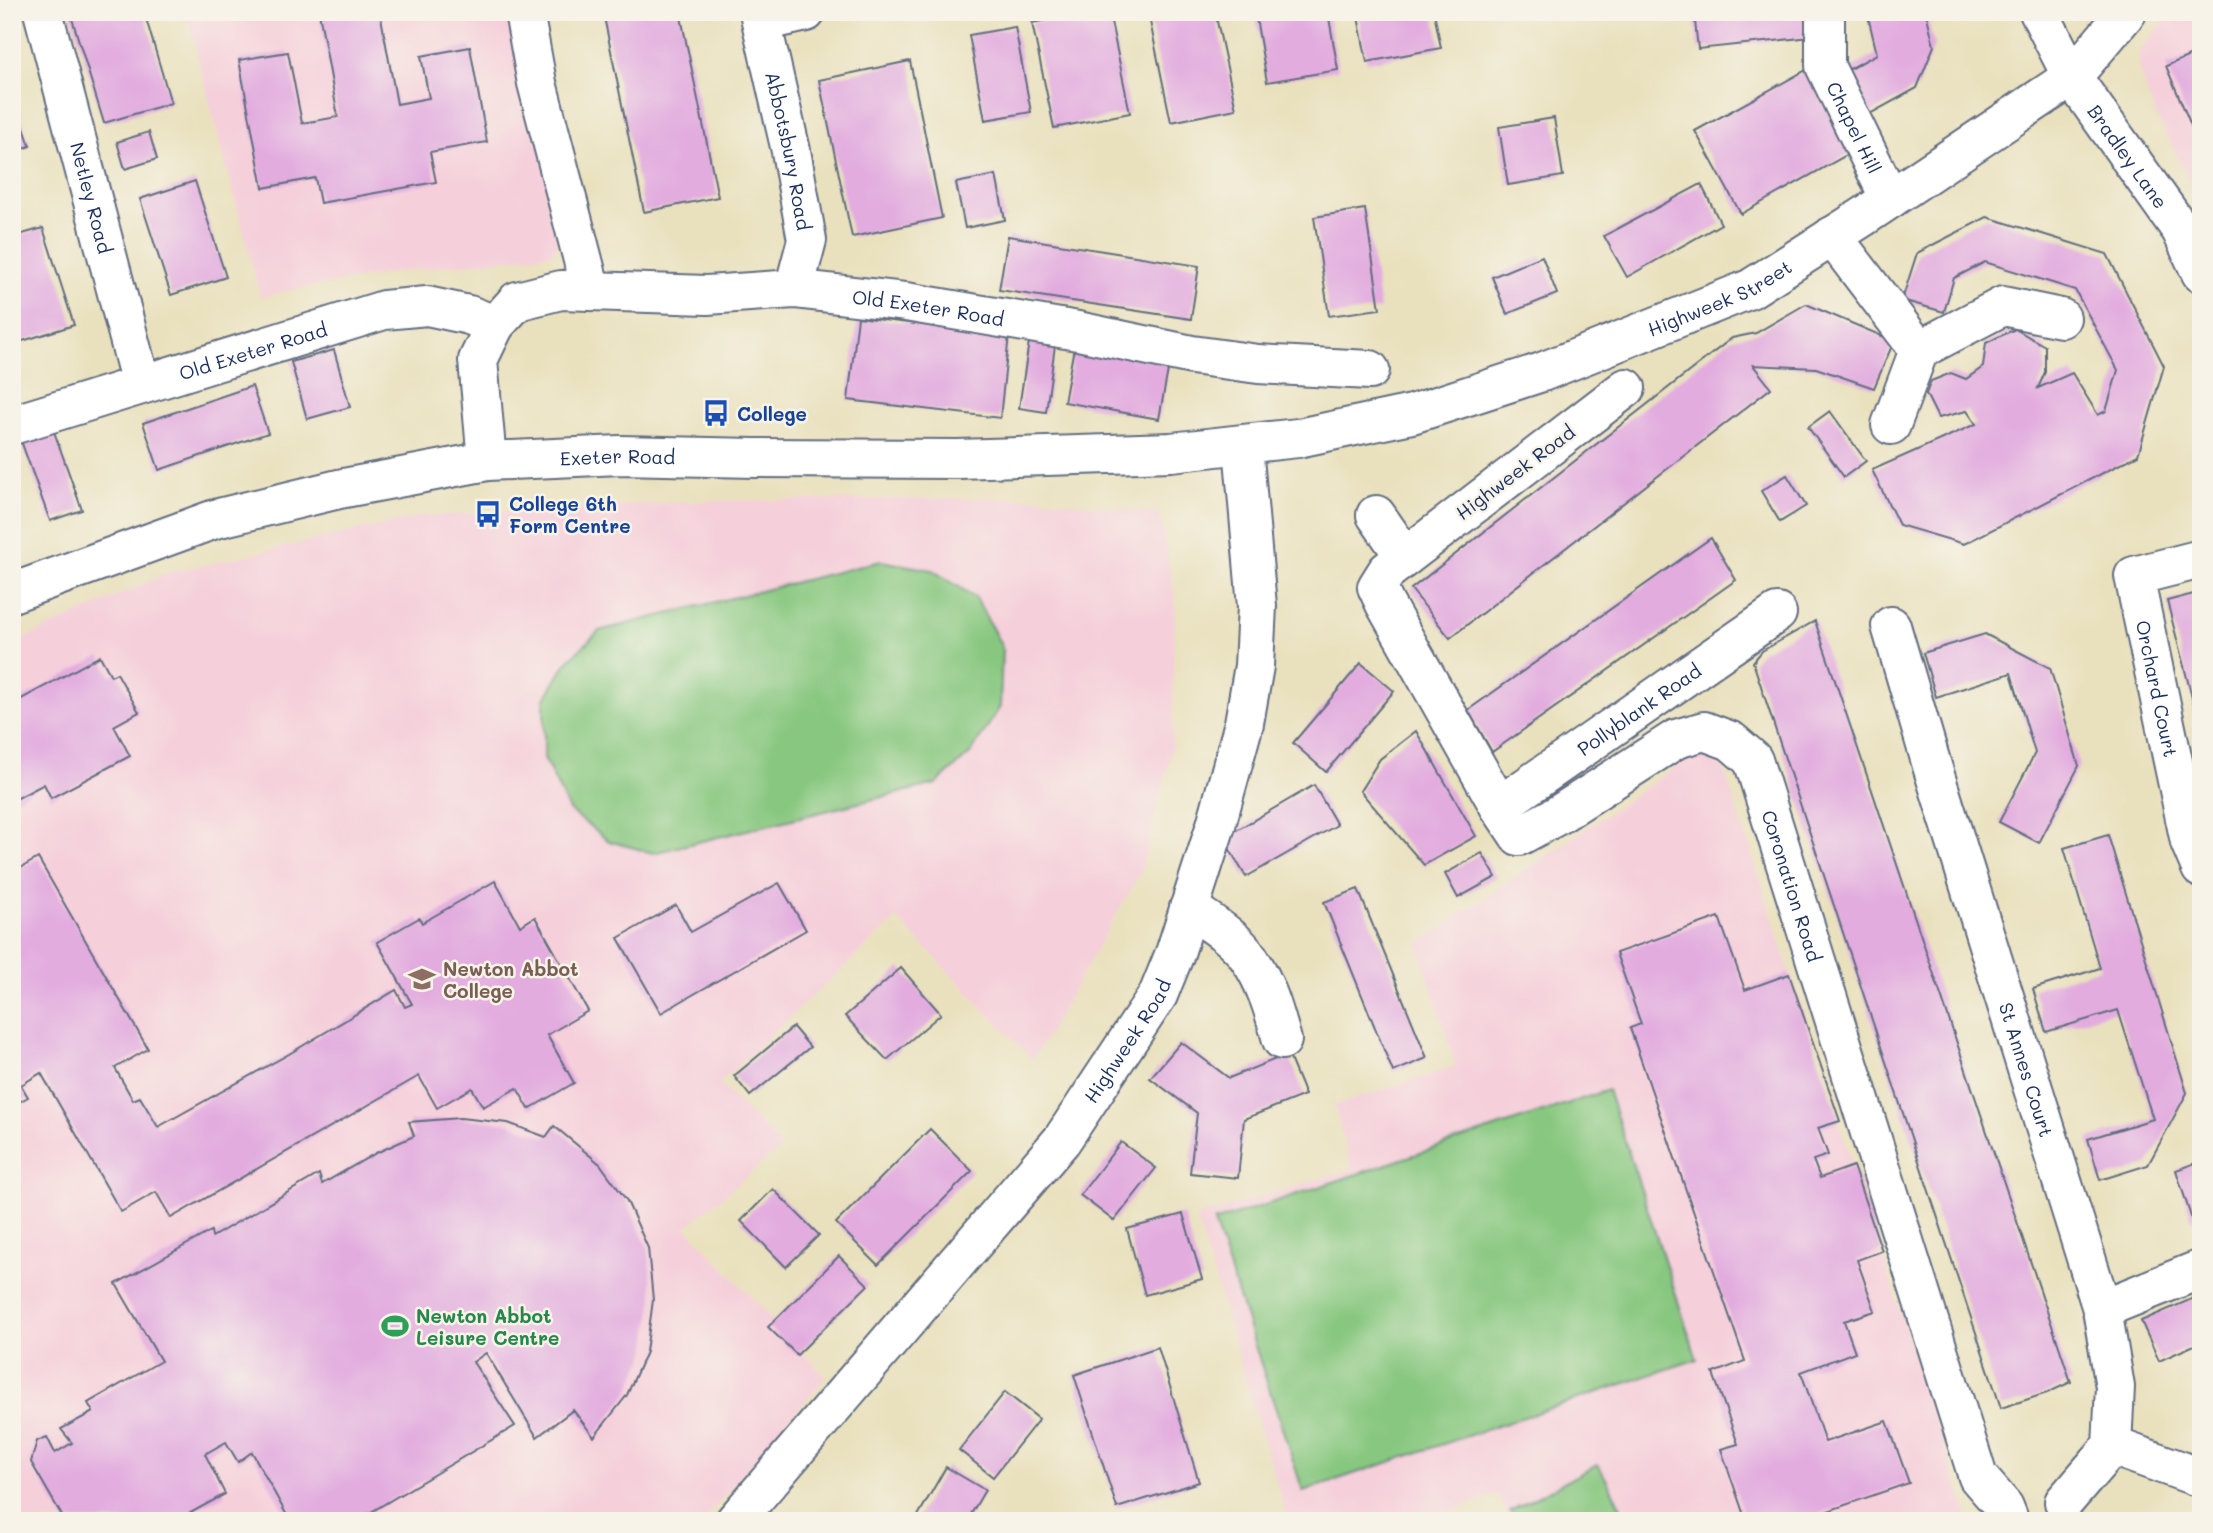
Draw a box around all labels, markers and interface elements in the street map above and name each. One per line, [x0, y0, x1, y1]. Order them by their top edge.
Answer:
street label: Abbotsbury Road [761, 69, 817, 232]
street label: Chapel Hill [1822, 77, 1888, 177]
street label: Bradley Lane [2083, 99, 2174, 213]
street label: Netley Road [65, 139, 119, 256]
street label: Highweek Street [1644, 253, 1796, 341]
street label: Old Exeter Road [851, 283, 1006, 331]
street label: Old Exeter Road [176, 316, 330, 385]
bus stop icon: College [701, 398, 731, 428]
place label: College [737, 401, 807, 426]
street label: Highweek Road [1450, 419, 1580, 525]
street label: Exeter Road [559, 442, 676, 470]
place label: College 6th Form Centre [509, 491, 631, 538]
bus stop icon: College 6th Form Centre [473, 499, 503, 529]
street label: Orchard Court [2131, 618, 2184, 759]
street label: Pollyblank Road [1572, 657, 1705, 761]
street label: Coronation Road [1757, 807, 1828, 965]
place label: Newton Abbot College [443, 956, 578, 1003]
school or university icon: Newton Abbot College [407, 964, 437, 994]
street label: Highweek Road [1078, 975, 1176, 1107]
street label: St Annes Court [1994, 999, 2060, 1140]
place label: Newton Abbot Leisure Centre [416, 1303, 559, 1350]
sports icon: Newton Abbot Leisure Centre [380, 1311, 410, 1341]

